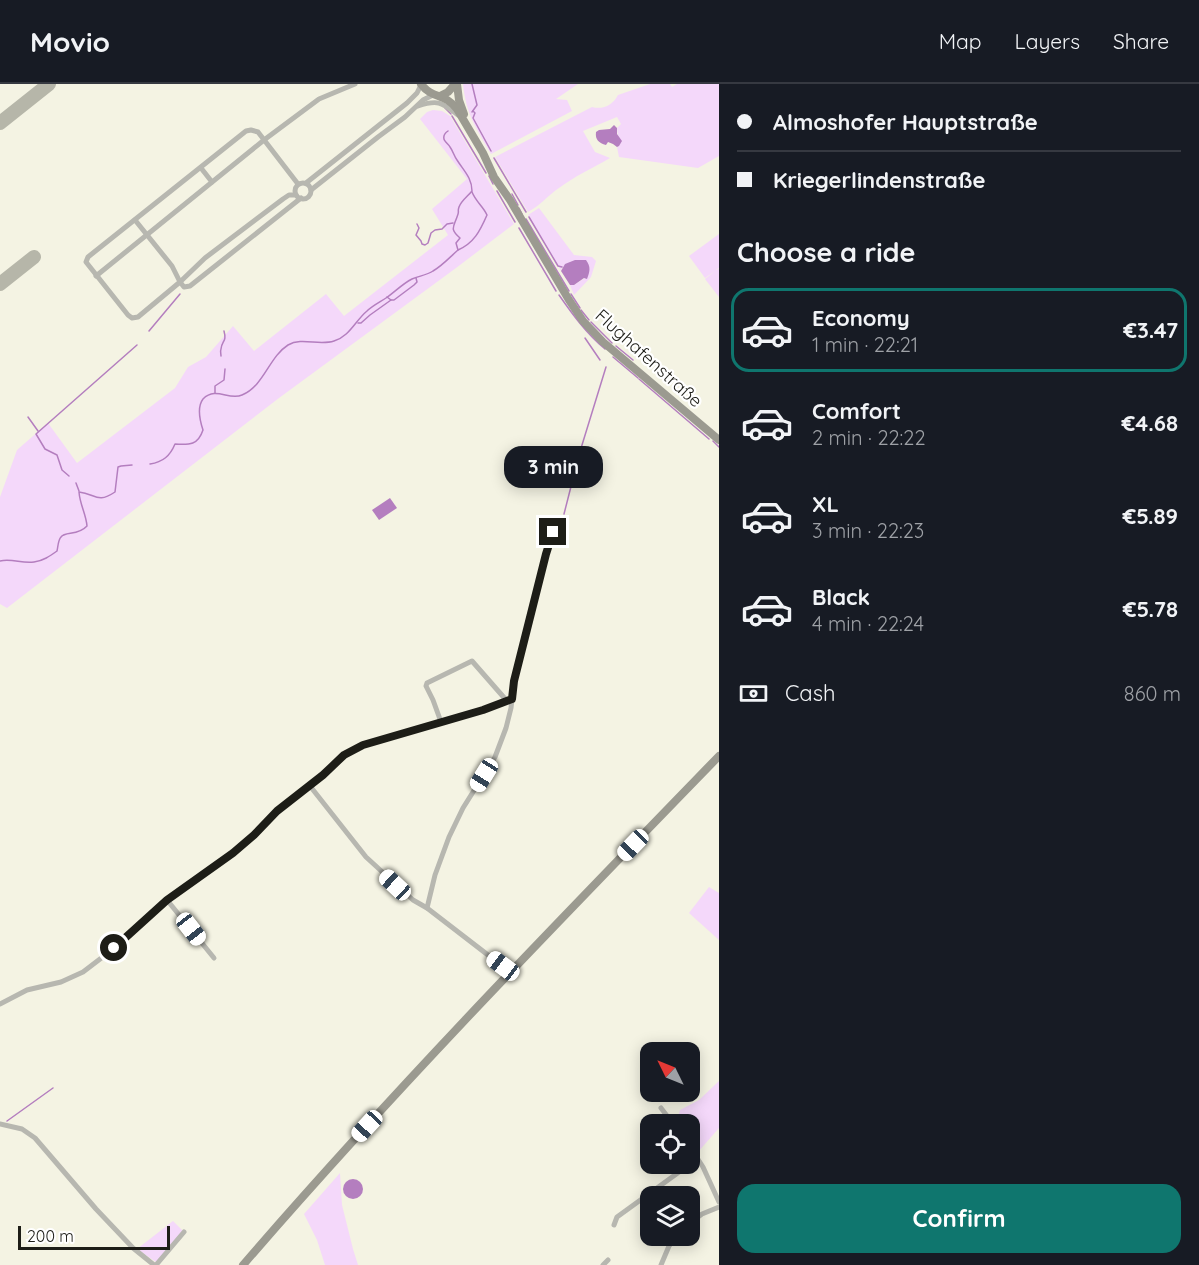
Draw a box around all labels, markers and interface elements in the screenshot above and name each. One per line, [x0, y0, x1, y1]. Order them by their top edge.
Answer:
text: Movio [30, 24, 110, 59]
text: Map [939, 28, 982, 54]
text: Layers [1015, 28, 1080, 54]
text: Share [1113, 28, 1169, 54]
text: Almoshofer Hauptstraße [773, 108, 1038, 136]
text: Kriegerlindenstraße [773, 166, 985, 194]
text: Choose a ride [737, 235, 915, 269]
icon: car [740, 303, 794, 357]
street label: Flughafenstraße [591, 304, 707, 412]
text: Economy [812, 304, 910, 332]
text: €3.47 [1123, 316, 1178, 344]
text: 1 min · 22:21 [812, 332, 918, 357]
icon: car [740, 396, 794, 450]
text: Comfort [812, 397, 901, 425]
text: €4.68 [1122, 409, 1178, 437]
text: 2 min · 22:22 [812, 425, 926, 450]
callout: 3 min [504, 445, 602, 487]
text: 3 min [528, 454, 579, 479]
icon: car [740, 489, 794, 543]
text: XL [812, 490, 839, 518]
text: €5.89 [1122, 502, 1178, 530]
route end [539, 518, 566, 545]
text: 3 min · 22:23 [812, 518, 924, 543]
icon: car [740, 582, 794, 636]
text: Black [812, 583, 870, 611]
text: €5.78 [1123, 595, 1178, 623]
text: 4 min · 22:24 [812, 611, 924, 636]
icon: cash [737, 677, 770, 710]
text: Cash [785, 679, 836, 707]
text: 860 m [1124, 681, 1181, 706]
car [467, 755, 501, 795]
car [614, 826, 652, 864]
car [376, 866, 414, 904]
car [173, 909, 209, 949]
route start [100, 934, 127, 961]
car [483, 948, 523, 984]
north arrow [640, 1042, 700, 1102]
map controls [640, 1042, 700, 1246]
car [348, 1107, 386, 1145]
button: locate [640, 1114, 700, 1174]
button: Confirm [737, 1184, 1181, 1253]
button: layers [640, 1186, 700, 1246]
scale bar [18, 1223, 170, 1250]
text: 200 m [27, 1226, 74, 1246]

